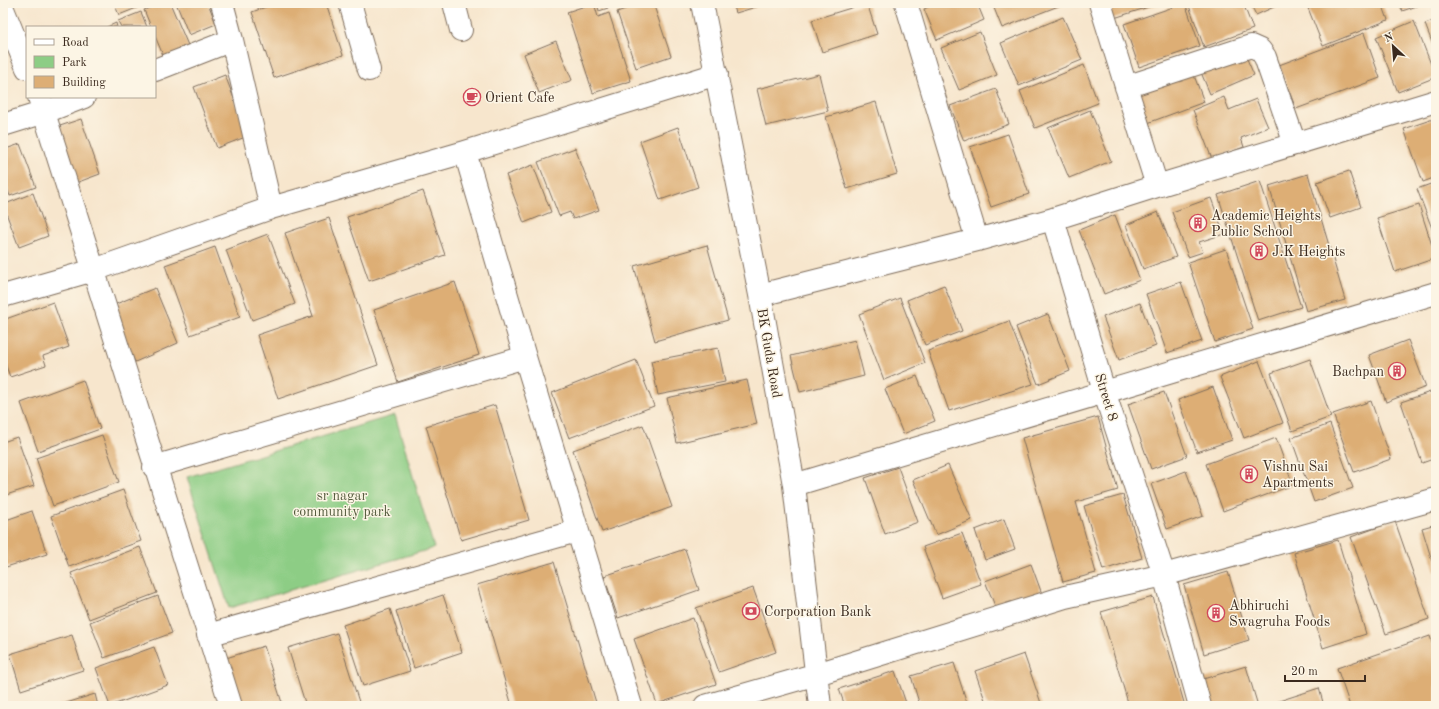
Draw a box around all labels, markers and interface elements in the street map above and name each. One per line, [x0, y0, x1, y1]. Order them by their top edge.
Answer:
legend [26, 26, 156, 98]
north arrow [1373, 26, 1413, 66]
text: N [1383, 31, 1396, 45]
text: Road [62, 37, 89, 49]
text: Park [62, 57, 87, 69]
text: Building [62, 77, 106, 89]
cafe icon: Orient Cafe [462, 87, 482, 107]
place label: Orient Cafe [485, 91, 555, 105]
place label: Academic Heights Public School [1211, 209, 1321, 239]
building icon: Academic Heights Public School [1188, 213, 1208, 233]
building icon: J.K Heights [1249, 241, 1269, 261]
place label: J.K Heights [1272, 245, 1345, 259]
street label: BK Guda Road [754, 307, 784, 399]
building icon: Bachpan [1387, 361, 1407, 381]
place label: Bachpan [1332, 365, 1384, 379]
street label: Street 8 [1092, 372, 1120, 423]
place label: Vishnu Sai Apartments [1262, 460, 1334, 490]
building icon: Vishnu Sai Apartments [1239, 464, 1259, 484]
park label: sr nagar community park [293, 489, 391, 519]
place label: Abhiruchi Swagruha Foods [1229, 599, 1330, 629]
bank icon: Corporation Bank [741, 601, 761, 621]
building icon: Abhiruchi Swagruha Foods [1206, 603, 1226, 623]
place label: Corporation Bank [764, 605, 871, 619]
scale bar [1285, 657, 1365, 683]
text: 20 m [1291, 666, 1318, 678]

